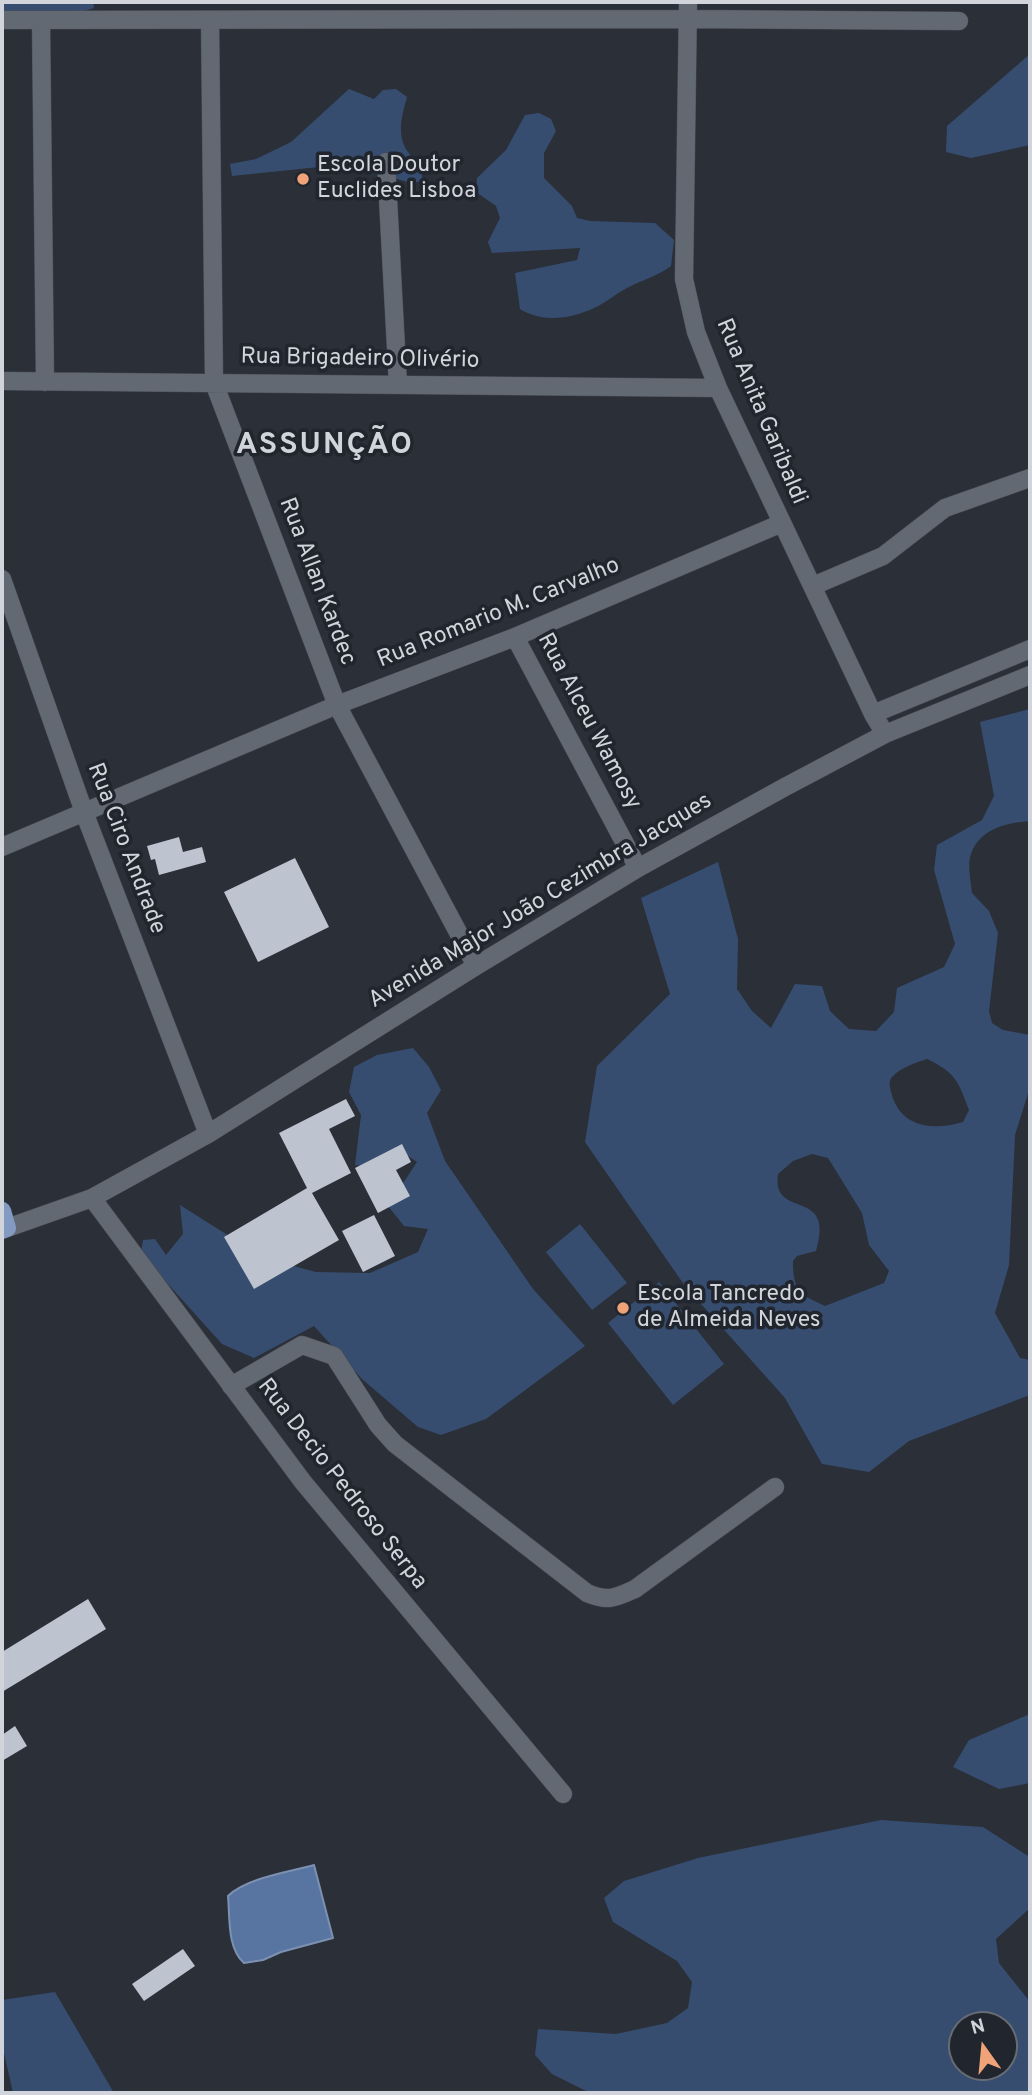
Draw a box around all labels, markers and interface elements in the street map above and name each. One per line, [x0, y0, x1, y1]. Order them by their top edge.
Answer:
place label: Escola Doutor Euclides Lisboa [317, 152, 476, 206]
marker: Escola Doutor Euclides Lisboa [295, 171, 311, 187]
street label: Rua Anita Garibaldi [708, 315, 812, 509]
street label: Rua Brigadeiro Olivério [240, 344, 480, 376]
district label: ASSUNÇÃO [237, 429, 413, 465]
street label: Rua Allan Kardec [271, 495, 361, 669]
street label: Rua Romario M. Carvalho [374, 553, 624, 675]
street label: Rua Alceu Wamosy [530, 629, 646, 815]
street label: Rua Ciro Andrade [80, 760, 170, 938]
street label: Avenida Major João Cezimbra Jacques [364, 788, 718, 1016]
place label: Escola Tancredo de Almeida Neves [637, 1281, 821, 1335]
marker: Escola Tancredo de Almeida Neves [615, 1300, 631, 1316]
street label: Rua Decio Pedroso Serpa [250, 1374, 432, 1596]
north arrow [948, 2011, 1018, 2081]
text: N [968, 2014, 988, 2041]

